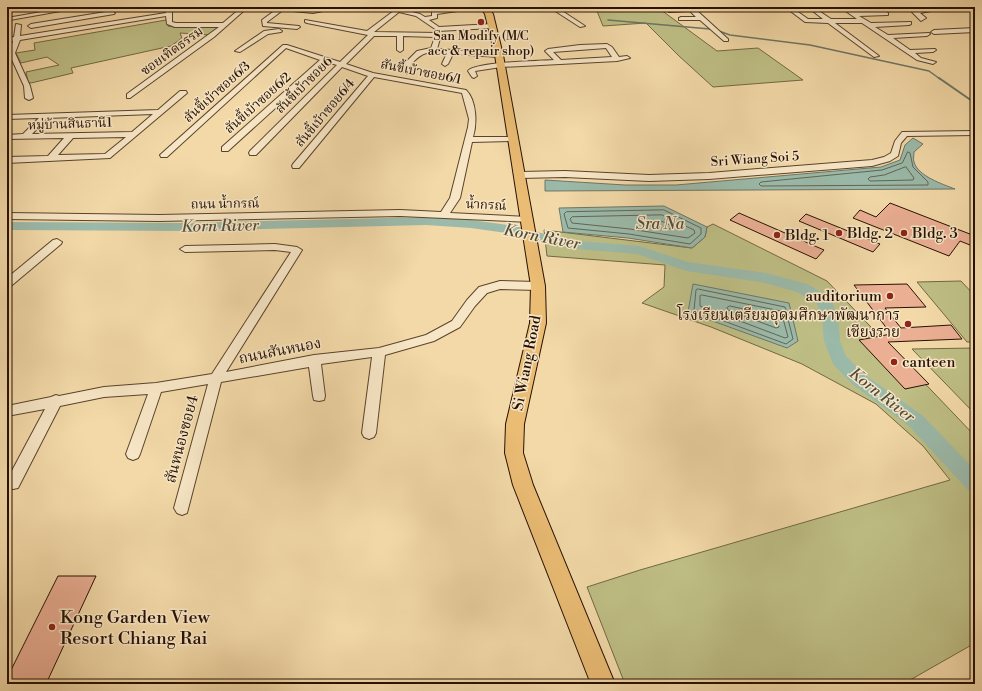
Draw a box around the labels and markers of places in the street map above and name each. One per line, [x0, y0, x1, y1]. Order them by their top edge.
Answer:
marker: San Modify (M/C acc & repair shop) [476, 17, 486, 27]
place label: San Modify (M/C acc & repair shop) [428, 28, 534, 59]
place label: Bldg. 2 [846, 224, 893, 243]
place label: Bldg. 3 [911, 224, 958, 243]
place label: Bldg. 1 [784, 226, 830, 245]
marker: Bldg. 2 [834, 228, 844, 238]
marker: Bldg. 3 [899, 228, 909, 238]
marker: Bldg. 1 [772, 230, 782, 240]
place label: auditorium [806, 287, 882, 306]
marker: auditorium [885, 291, 895, 301]
place label: โรงเรียนเตรียมอุดมศึกษาพัฒนาการ เชียงราย [676, 304, 900, 342]
marker: โรงเรียนเตรียมอุดมศึกษาพัฒนาการ เชียงราย [903, 319, 913, 329]
place label: canteen [902, 353, 955, 372]
marker: canteen [889, 357, 899, 367]
place label: Kong Garden View Resort Chiang Rai [60, 606, 210, 650]
marker: Kong Garden View Resort Chiang Rai [47, 622, 57, 632]

